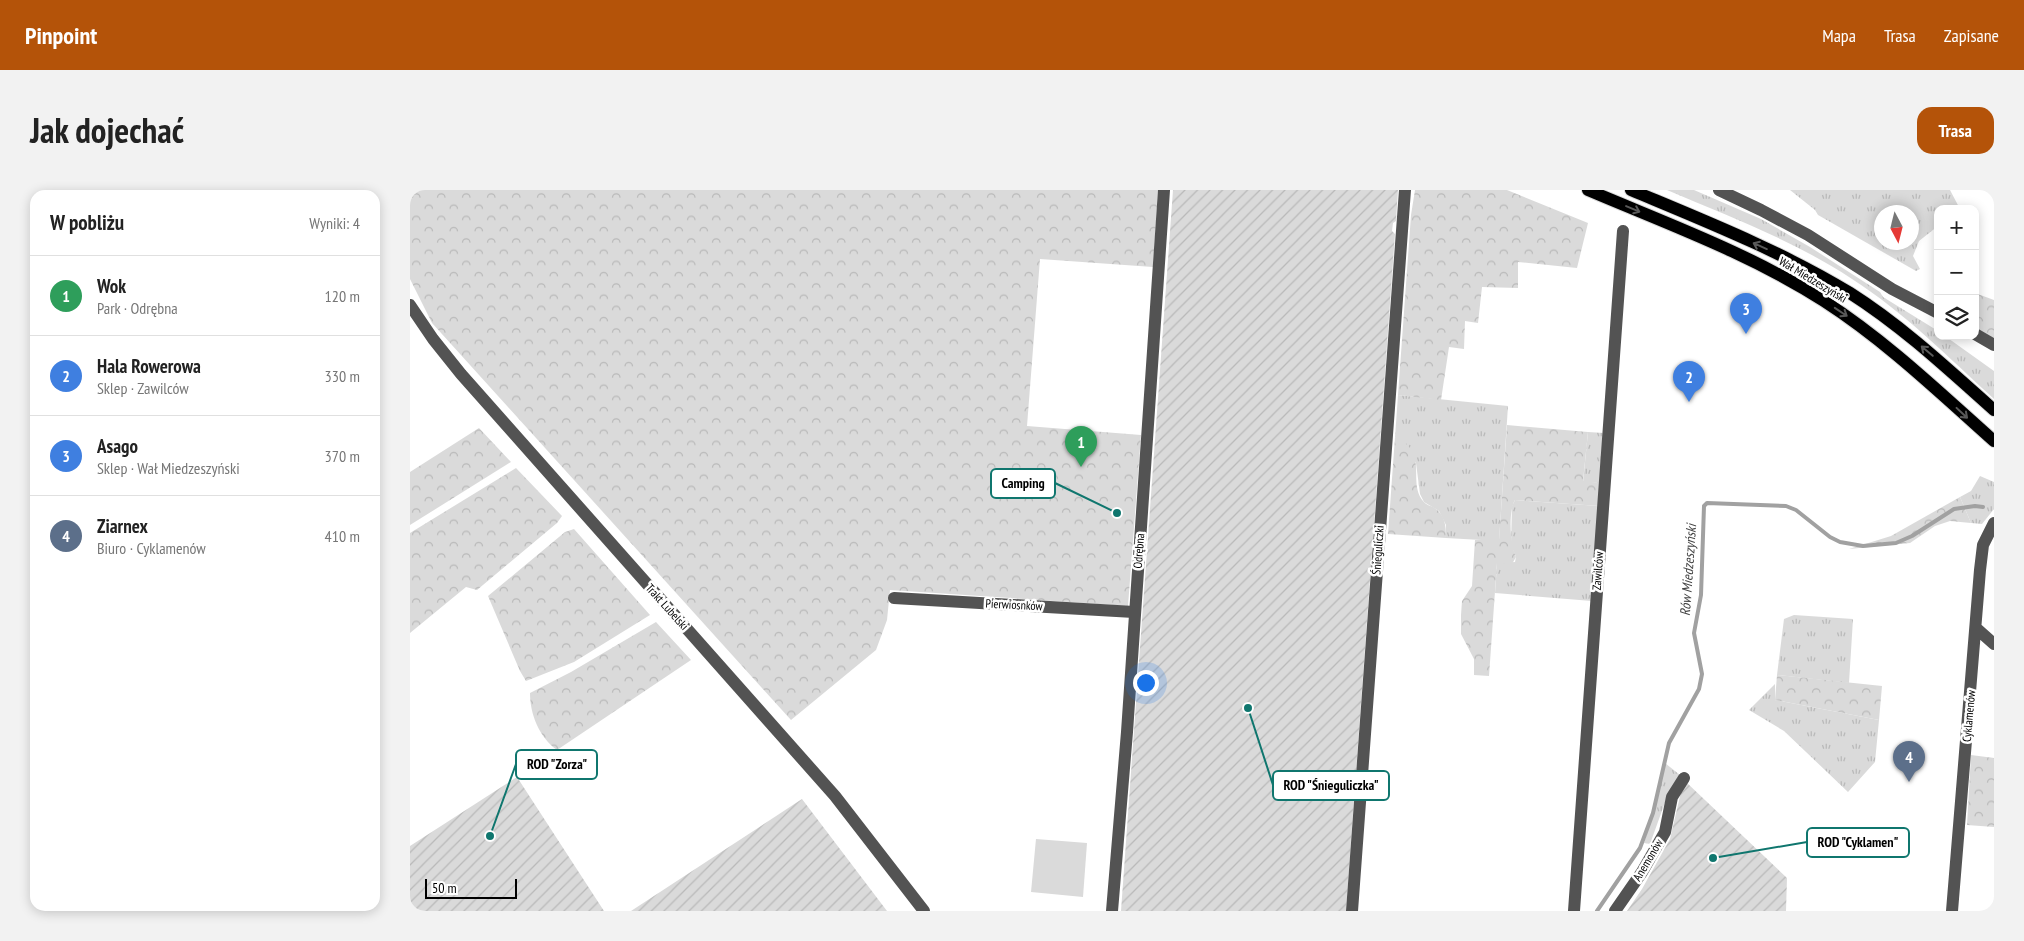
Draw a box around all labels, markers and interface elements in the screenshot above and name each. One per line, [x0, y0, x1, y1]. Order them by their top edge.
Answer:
text: Pinpoint [25, 20, 97, 51]
text: Mapa [1822, 24, 1856, 47]
text: Trasa [1884, 24, 1916, 47]
text: Zapisane [1944, 24, 1999, 47]
text: Jak dojechać [30, 107, 184, 153]
button: Trasa [1917, 107, 1994, 154]
one-way arrow [1625, 205, 1640, 214]
north arrow [1874, 205, 1919, 250]
map controls [1934, 205, 1979, 340]
button: + [1934, 205, 1979, 250]
text: W pobliżu [50, 209, 124, 236]
text: Wyniki: 4 [309, 213, 360, 233]
one-way arrow [1753, 240, 1768, 250]
button: − [1934, 250, 1979, 295]
street label: Wał Miedzeszyński [1777, 253, 1850, 306]
text: Wok [97, 274, 126, 298]
text: 1 [62, 286, 70, 306]
text: 120 m [325, 286, 360, 306]
pin: 3 [1730, 293, 1762, 334]
button: layers [1934, 295, 1979, 340]
text: Park · Odrębna [97, 298, 178, 318]
one-way arrow [1833, 307, 1847, 317]
one-way arrow [1920, 345, 1933, 356]
text: Hala Rowerowa [97, 354, 201, 378]
pin: 2 [1673, 361, 1705, 402]
text: 2 [62, 366, 70, 386]
text: 330 m [325, 366, 360, 386]
text: Sklep · Zawilców [97, 378, 189, 398]
one-way arrow [1956, 407, 1969, 419]
pin: 1 [1065, 426, 1097, 467]
text: Asago [97, 434, 138, 458]
text: 3 [62, 446, 70, 466]
text: 370 m [325, 446, 360, 466]
text: Sklep · Wał Miedzeszyński [97, 458, 240, 478]
callout: Camping [991, 469, 1055, 498]
text: Camping [1001, 474, 1045, 492]
text: Ziarnex [97, 514, 148, 538]
water label: Rów Miedzeszyński [1676, 522, 1700, 616]
street label: Śnieguliczki [1368, 525, 1387, 575]
text: 4 [62, 526, 70, 546]
text: 410 m [325, 526, 360, 546]
street label: Odrębna [1130, 533, 1147, 569]
text: Biuro · Cyklamenów [97, 538, 206, 558]
street label: Zawilców [1589, 550, 1606, 591]
street label: Trakt Lubelski [643, 580, 692, 633]
street label: Pierwiosnków [985, 596, 1044, 614]
your location [1133, 670, 1159, 696]
street label: Cyklamenów [1959, 688, 1978, 743]
pin: 4 [1893, 741, 1925, 782]
callout: ROD "Zorza" [516, 750, 597, 779]
text: ROD "Zorza" [527, 755, 587, 773]
callout: ROD "Śnieguliczka" [1273, 771, 1389, 800]
text: ROD "Śnieguliczka" [1283, 776, 1379, 794]
callout: ROD "Cyklamen" [1807, 828, 1909, 857]
text: ROD "Cyklamen" [1818, 833, 1899, 851]
street label: Anemonów [1629, 835, 1666, 883]
scale bar [425, 876, 518, 899]
text: 50 m [432, 879, 457, 897]

